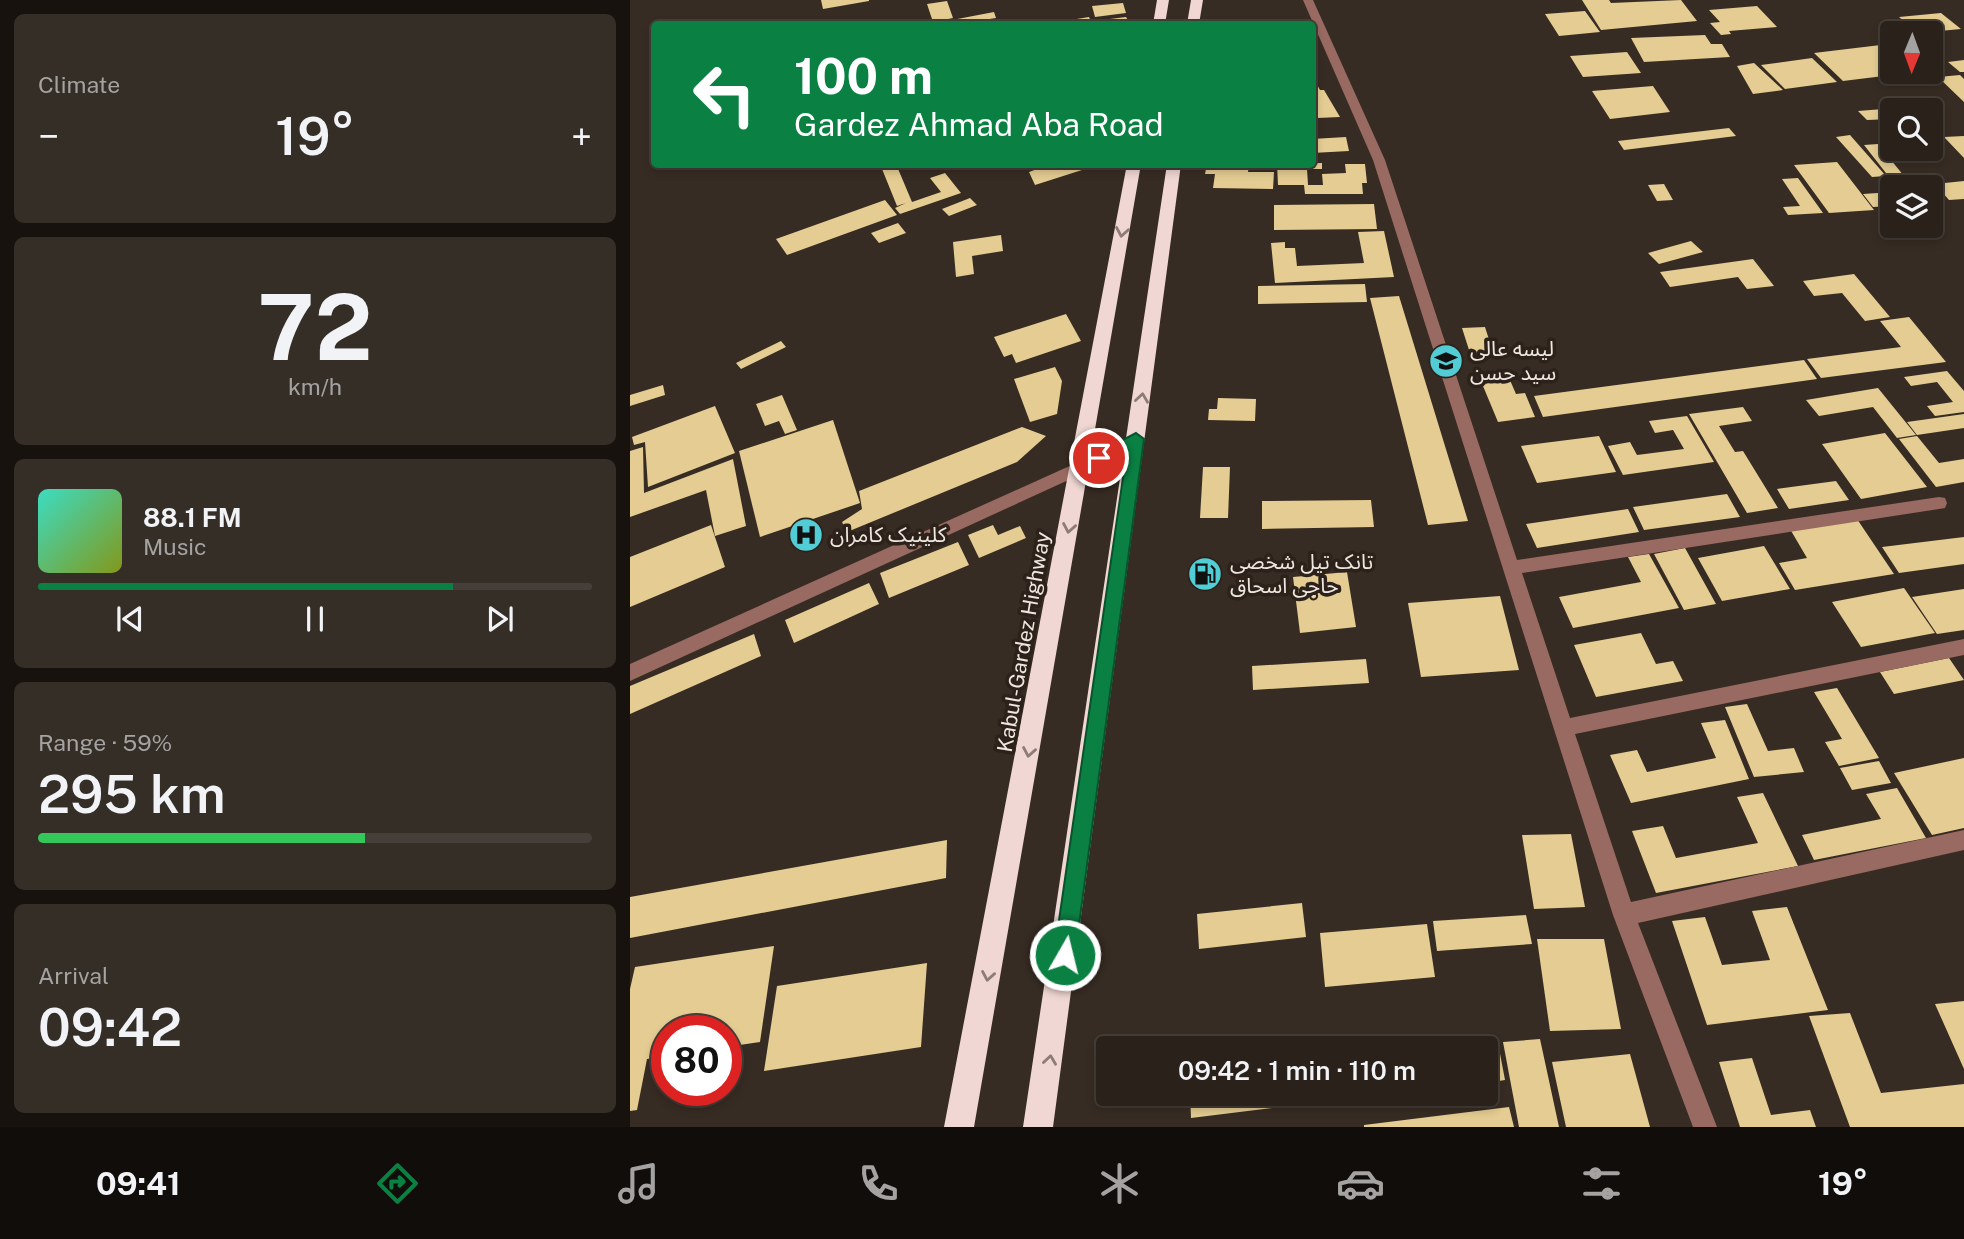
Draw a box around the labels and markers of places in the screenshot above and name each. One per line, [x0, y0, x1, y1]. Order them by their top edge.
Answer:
place label: لیسه عالی سید حسن [1470, 336, 1556, 385]
school or university icon: لیسه عالی سید حسن [1427, 342, 1465, 380]
pin [1069, 428, 1129, 488]
hospital icon: کلینیک کامران [787, 516, 825, 554]
place label: کلینیک کامران [830, 522, 947, 547]
place label: تانک تیل شخصی حاجی اسحاق [1230, 549, 1373, 598]
fuel station icon: تانک تیل شخصی حاجی اسحاق [1186, 555, 1224, 593]

